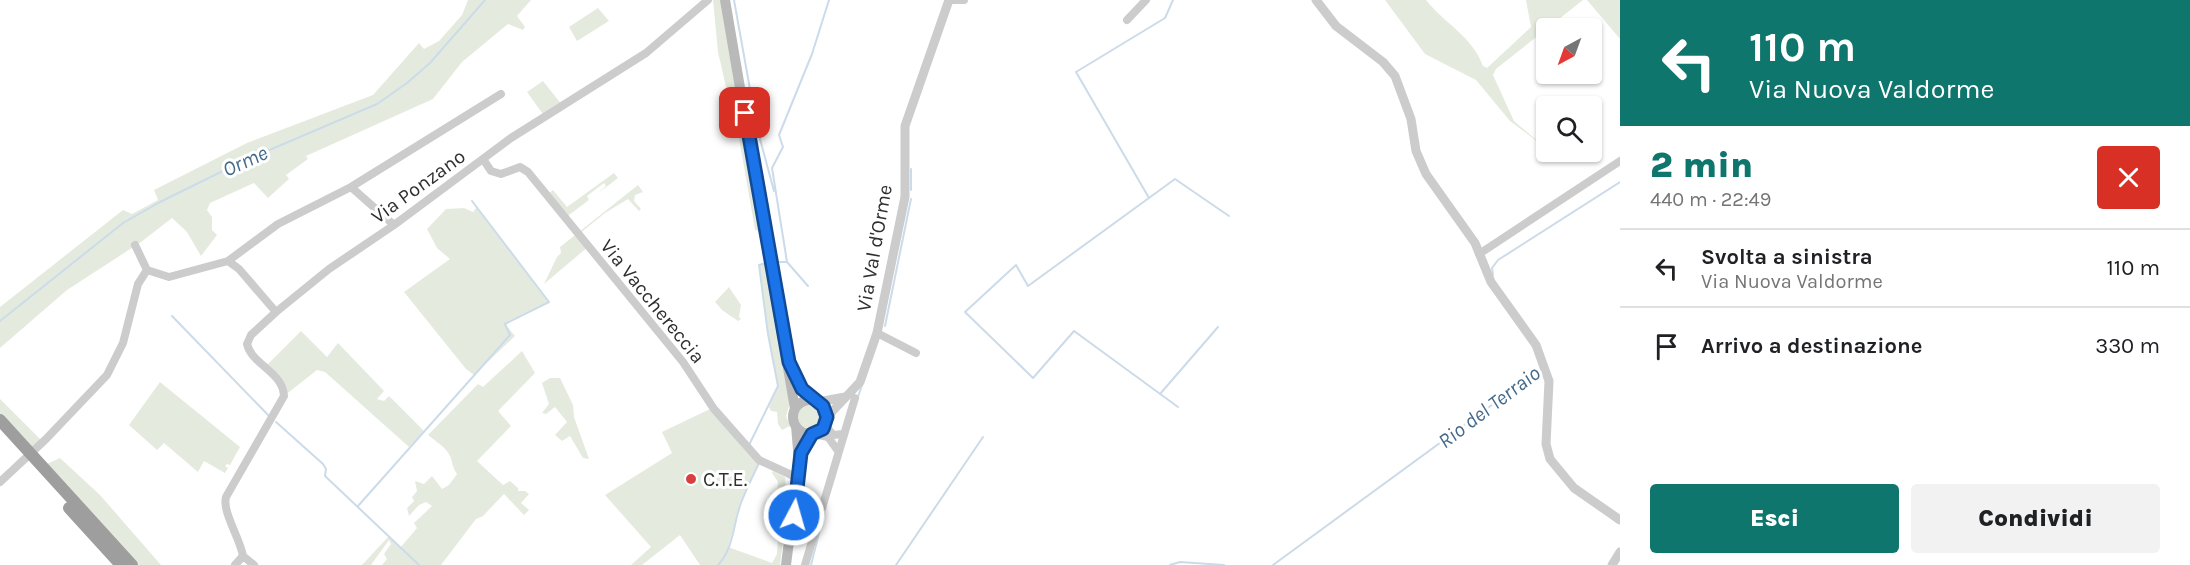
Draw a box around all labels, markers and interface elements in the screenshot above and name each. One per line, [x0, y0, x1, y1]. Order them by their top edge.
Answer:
north arrow [1536, 18, 1602, 84]
map controls [1536, 18, 1602, 162]
text: 110 m [1749, 22, 1856, 72]
icon: left [1650, 24, 1728, 102]
text: Via Nuova Valdorme [1749, 73, 1994, 105]
pin [719, 87, 770, 138]
icon: arrive [728, 96, 761, 129]
button: search [1536, 96, 1602, 162]
water label: Orme [219, 140, 272, 181]
text: 2 min [1650, 144, 1753, 186]
street label: Via Ponzano [367, 145, 470, 228]
button: close [2097, 146, 2160, 209]
street label: Via Val d'Orme [852, 183, 897, 313]
text: 440 m · 22:49 [1650, 188, 1771, 211]
street label: Via Vacchereccia [596, 235, 710, 368]
text: Svolta a sinistra [1701, 244, 1873, 270]
icon: left [1650, 252, 1683, 285]
text: 110 m [2107, 255, 2160, 281]
text: Via Nuova Valdorme [1701, 270, 1883, 293]
icon: arrive [1650, 330, 1683, 363]
text: Arrivo a destinazione [1701, 333, 1922, 359]
text: 330 m [2095, 333, 2160, 359]
water label: Rio del Terraio [1433, 360, 1545, 453]
place label: C.T.E. [703, 468, 747, 491]
marker: C.T.E. [684, 472, 698, 486]
position arrow [762, 483, 826, 547]
button: Esci [1650, 484, 1899, 553]
button: Condividi [1911, 484, 2160, 553]

